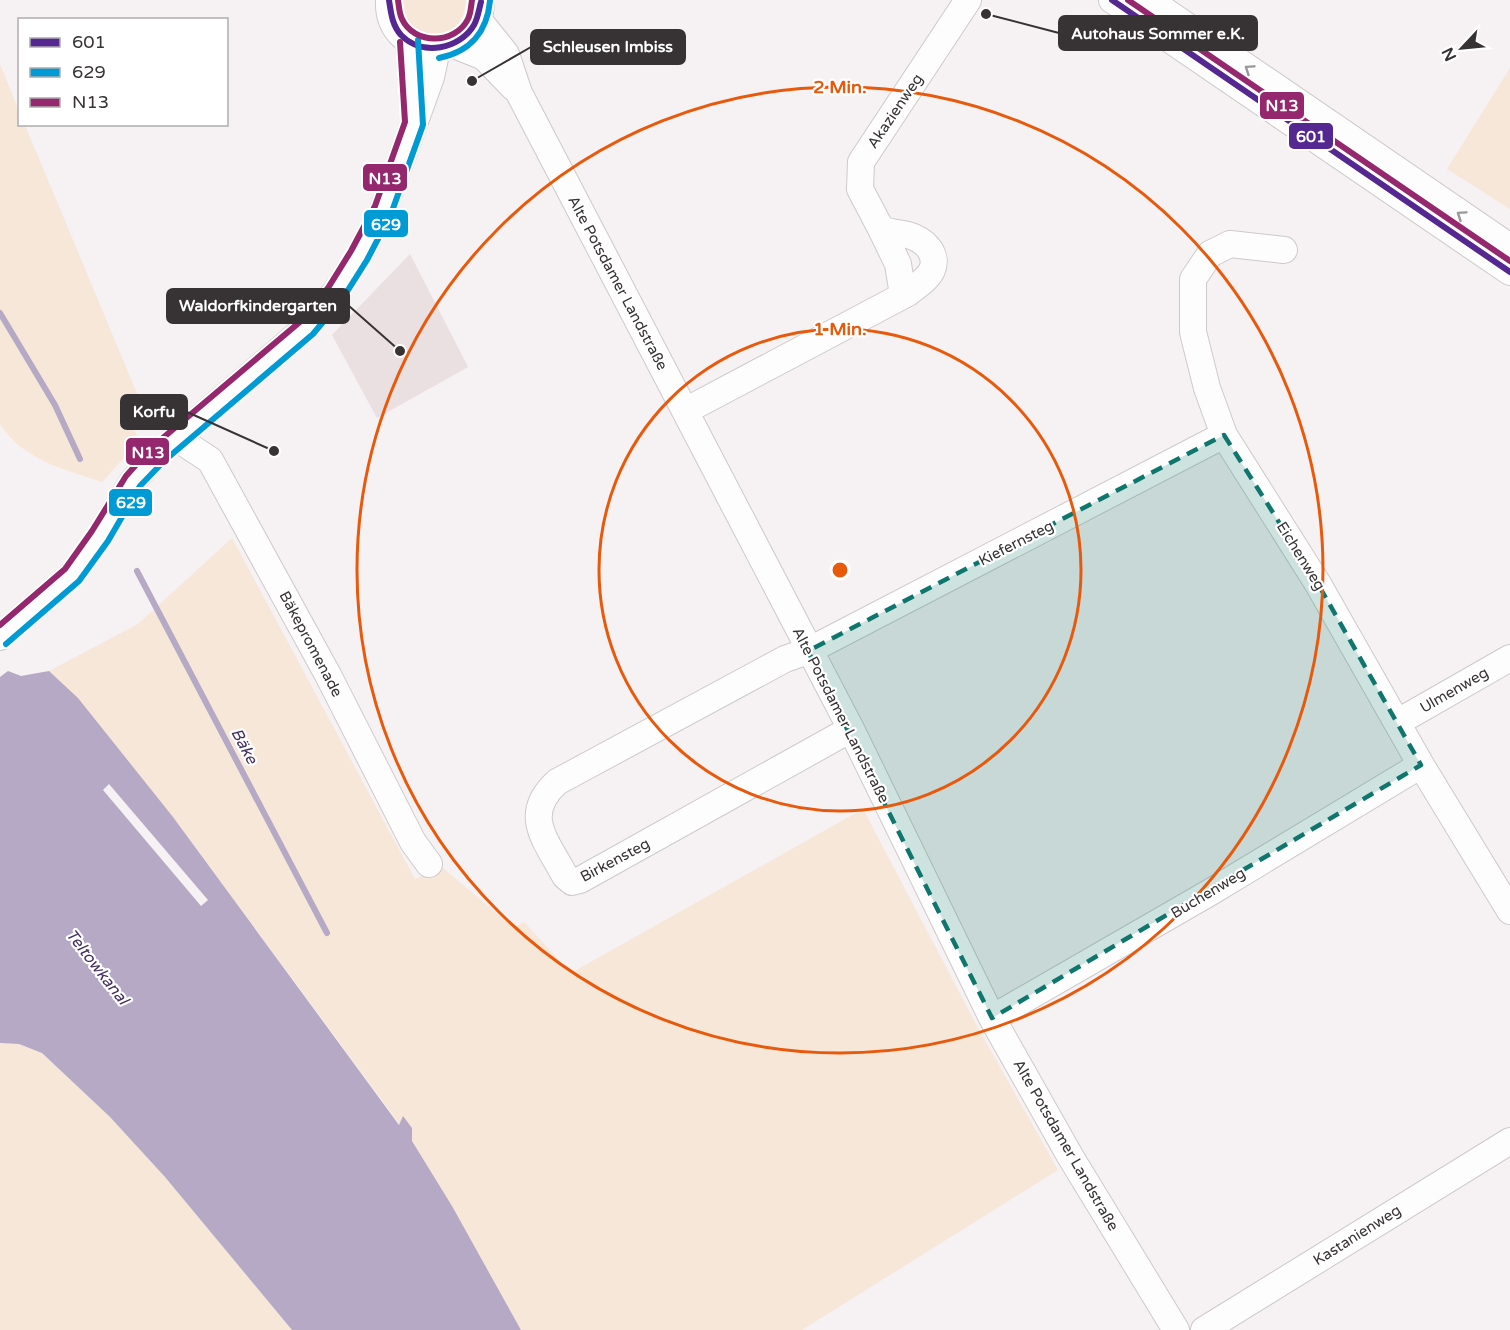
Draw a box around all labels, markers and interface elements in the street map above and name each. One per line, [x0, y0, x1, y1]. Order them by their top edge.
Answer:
callout: Autohaus Sommer e.K. [1059, 16, 1257, 50]
legend [18, 18, 228, 126]
north arrow [1432, 18, 1492, 78]
text: Autohaus Sommer e.K. [1071, 24, 1245, 44]
callout: Schleusen Imbiss [531, 30, 685, 64]
text: 601 [72, 31, 106, 53]
text: Schleusen Imbiss [543, 37, 673, 57]
text: N [1438, 44, 1461, 64]
text: 629 [72, 61, 106, 83]
one-way arrow [1244, 65, 1255, 76]
street label: Akazienweg [863, 70, 927, 152]
text: 2 Min. [813, 76, 867, 98]
text: N13 [72, 91, 109, 113]
line badge: N13 [1259, 91, 1305, 120]
text: N13 [1266, 96, 1298, 116]
line badge: 601 [1288, 122, 1334, 150]
text: 601 [1296, 127, 1326, 147]
line badge: N13 [362, 163, 408, 192]
text: N13 [369, 169, 401, 189]
street label: Alte Potsdamer Landstraße [564, 193, 672, 373]
line badge: 629 [363, 209, 409, 238]
one-way arrow [1457, 211, 1468, 222]
text: 629 [371, 215, 401, 235]
callout: Waldorfkindergarten [167, 289, 349, 323]
text: Waldorfkindergarten [179, 296, 337, 316]
text: 1 Min. [813, 318, 867, 340]
callout: Korfu [121, 395, 187, 429]
text: Korfu [133, 402, 175, 422]
line badge: N13 [125, 437, 170, 466]
text: N13 [132, 443, 164, 463]
line badge: 629 [108, 488, 153, 517]
text: 629 [116, 493, 146, 513]
street label: Kiefernsteg [976, 516, 1056, 570]
street label: Eichenweg [1273, 518, 1329, 594]
centre of rings [830, 560, 850, 580]
street label: Bäkepromenade [276, 588, 346, 700]
street label: Alte Potsdamer Landstraße [789, 624, 893, 806]
street label: Ulmenweg [1417, 663, 1491, 717]
water label: Bäke [226, 725, 262, 768]
street label: Birkensteg [577, 834, 653, 886]
street label: Buchenweg [1167, 864, 1249, 922]
water label: Teltowkanal [61, 925, 134, 1010]
street label: Alte Potsdamer Landstraße [1009, 1056, 1123, 1234]
street label: Kastanienweg [1310, 1201, 1404, 1269]

